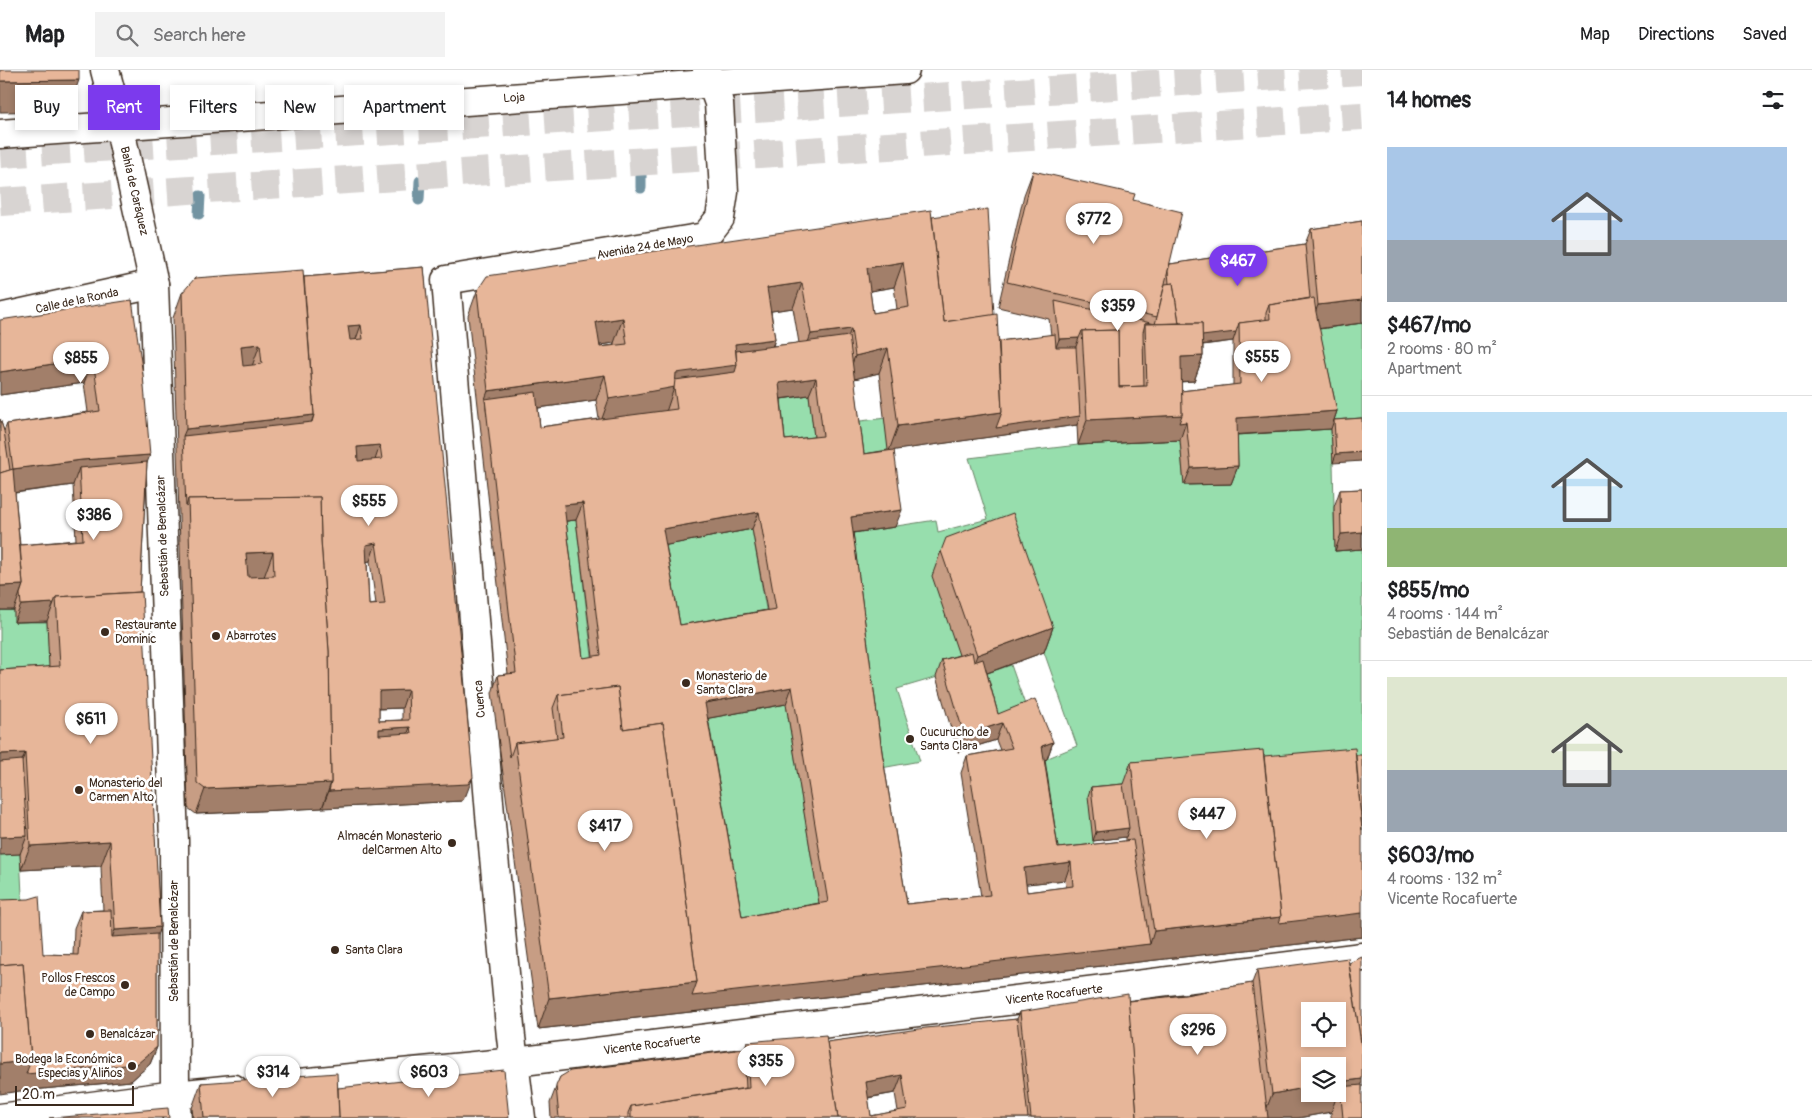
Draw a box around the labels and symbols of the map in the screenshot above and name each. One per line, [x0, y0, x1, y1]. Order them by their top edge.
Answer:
street label: Loja [503, 90, 526, 106]
street label: Bahía de Caráquez [116, 145, 152, 237]
pin: $772 [1064, 202, 1124, 245]
street label: Avenida 24 de Mayo [596, 231, 695, 263]
pin: $467 [1208, 244, 1268, 287]
street label: Calle de la Ronda [34, 285, 120, 317]
pin: $359 [1088, 290, 1148, 332]
pin: $555 [1232, 340, 1292, 383]
pin: $855 [51, 342, 111, 384]
street label: Sebastián de Benalcázar [153, 474, 173, 597]
pin: $555 [339, 484, 399, 527]
pin: $386 [64, 498, 124, 541]
place label: Restaurante Dominic [115, 618, 176, 647]
marker: Restaurante Dominic [99, 626, 111, 638]
place label: Abarrotes [226, 629, 277, 644]
marker: Abarrotes [210, 630, 222, 642]
place label: Monasterio de Santa Clara [696, 669, 767, 698]
marker: Monasterio de Santa Clara [680, 677, 692, 689]
street label: Cuenca [471, 679, 489, 718]
pin: $611 [61, 702, 121, 745]
place label: Cucurucho de Santa Clara [920, 725, 989, 754]
marker: Cucurucho de Santa Clara [904, 733, 916, 745]
place label: Monasterio del Carmen Alto [89, 776, 163, 805]
marker: Monasterio del Carmen Alto [73, 784, 85, 796]
pin: $447 [1177, 798, 1237, 840]
pin: $417 [575, 810, 635, 852]
place label: Almacén Monasterio delCarmen Alto [337, 829, 443, 858]
marker: Almacén Monasterio delCarmen Alto [446, 837, 458, 849]
street label: Sebastián de Benalcázar [167, 879, 182, 1002]
place label: Santa Clara [345, 943, 403, 958]
marker: Santa Clara [329, 944, 341, 956]
place label: Pollos Frescos de Campo [41, 971, 116, 1000]
marker: Pollos Frescos de Campo [119, 979, 131, 991]
street label: Vicente Rocafuerte [1005, 982, 1103, 1008]
pin: $296 [1168, 1014, 1228, 1056]
place label: Benalcázar [100, 1027, 156, 1042]
marker: Benalcázar [84, 1028, 96, 1040]
street label: Vicente Rocafuerte [603, 1032, 701, 1058]
pin: $355 [736, 1044, 796, 1087]
place label: Bodega la Económica Especias y Aliños [15, 1052, 123, 1081]
pin: $314 [243, 1056, 303, 1098]
pin: $603 [399, 1056, 459, 1098]
marker: Bodega la Económica Especias y Aliños [126, 1060, 138, 1072]
scale bar [15, 1083, 134, 1106]

